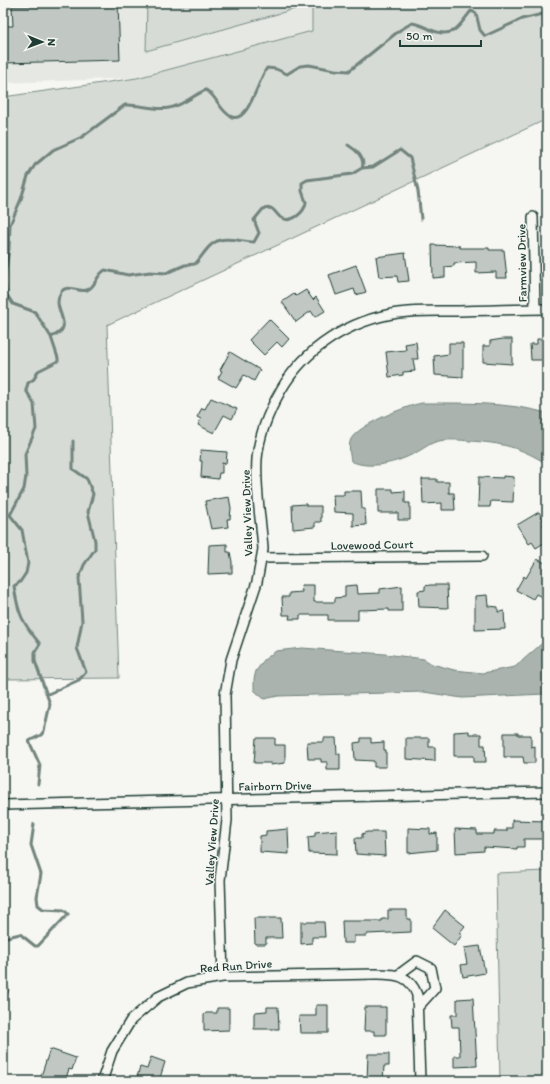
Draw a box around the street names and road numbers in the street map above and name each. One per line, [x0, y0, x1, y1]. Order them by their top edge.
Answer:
street label: Farmview Drive [514, 223, 530, 302]
street label: Valley View Drive [238, 469, 256, 557]
street label: Lovewood Court [330, 537, 414, 553]
street label: Fairborn Drive [238, 778, 312, 794]
street label: Valley View Drive [202, 798, 222, 886]
street label: Red Run Drive [199, 956, 273, 976]

